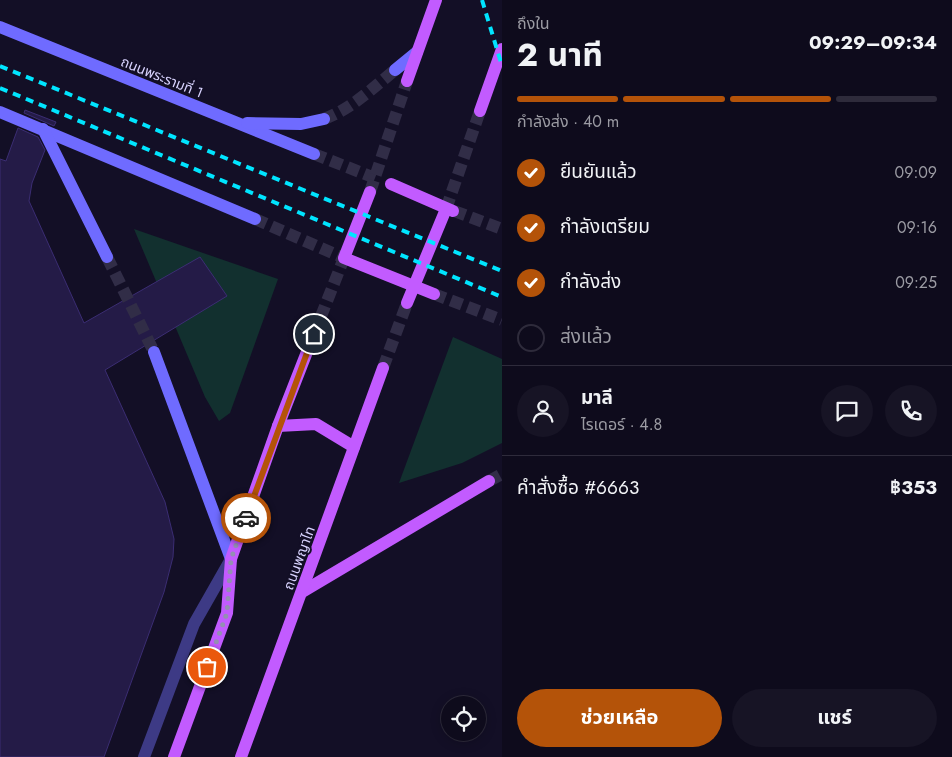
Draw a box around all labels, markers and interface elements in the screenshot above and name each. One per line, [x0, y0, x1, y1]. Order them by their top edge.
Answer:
text: ถึงใน [517, 12, 550, 35]
text: 09:29–09:34 [809, 29, 937, 56]
text: 2 นาที [517, 32, 603, 78]
street label: ถนนพระรามที่ 1 [118, 51, 206, 103]
text: กำลังส่ง · 40 m [517, 110, 619, 133]
text: ยืนยันแล้ว [560, 158, 637, 185]
icon: check [517, 159, 545, 187]
text: 09:09 [895, 161, 937, 184]
text: กำลังเตรียม [560, 213, 650, 240]
icon: check [517, 214, 545, 242]
text: 09:16 [897, 216, 937, 239]
text: กำลังส่ง [560, 268, 621, 295]
icon: check [517, 269, 545, 297]
text: 09:25 [895, 271, 937, 294]
pin [293, 313, 335, 355]
icon: home [300, 320, 328, 348]
text: ส่งแล้ว [560, 323, 612, 350]
text: มาลี [581, 384, 613, 411]
button: person [517, 385, 569, 437]
button: chat [821, 385, 873, 437]
button: phone [885, 385, 937, 437]
text: ไรเดอร์ · 4.8 [581, 413, 662, 436]
text: คำสั่งซื้อ #6663 [517, 474, 639, 501]
text: ฿353 [890, 474, 937, 501]
courier [221, 493, 271, 543]
icon: car [232, 504, 260, 532]
street label: ถนนพญาไท [278, 523, 320, 593]
pin [186, 646, 228, 688]
icon: bag [193, 653, 221, 681]
button: ช่วยเหลือ [517, 689, 722, 747]
button: แชร์ [732, 689, 937, 747]
map controls [441, 696, 486, 741]
button: locate [441, 696, 486, 741]

